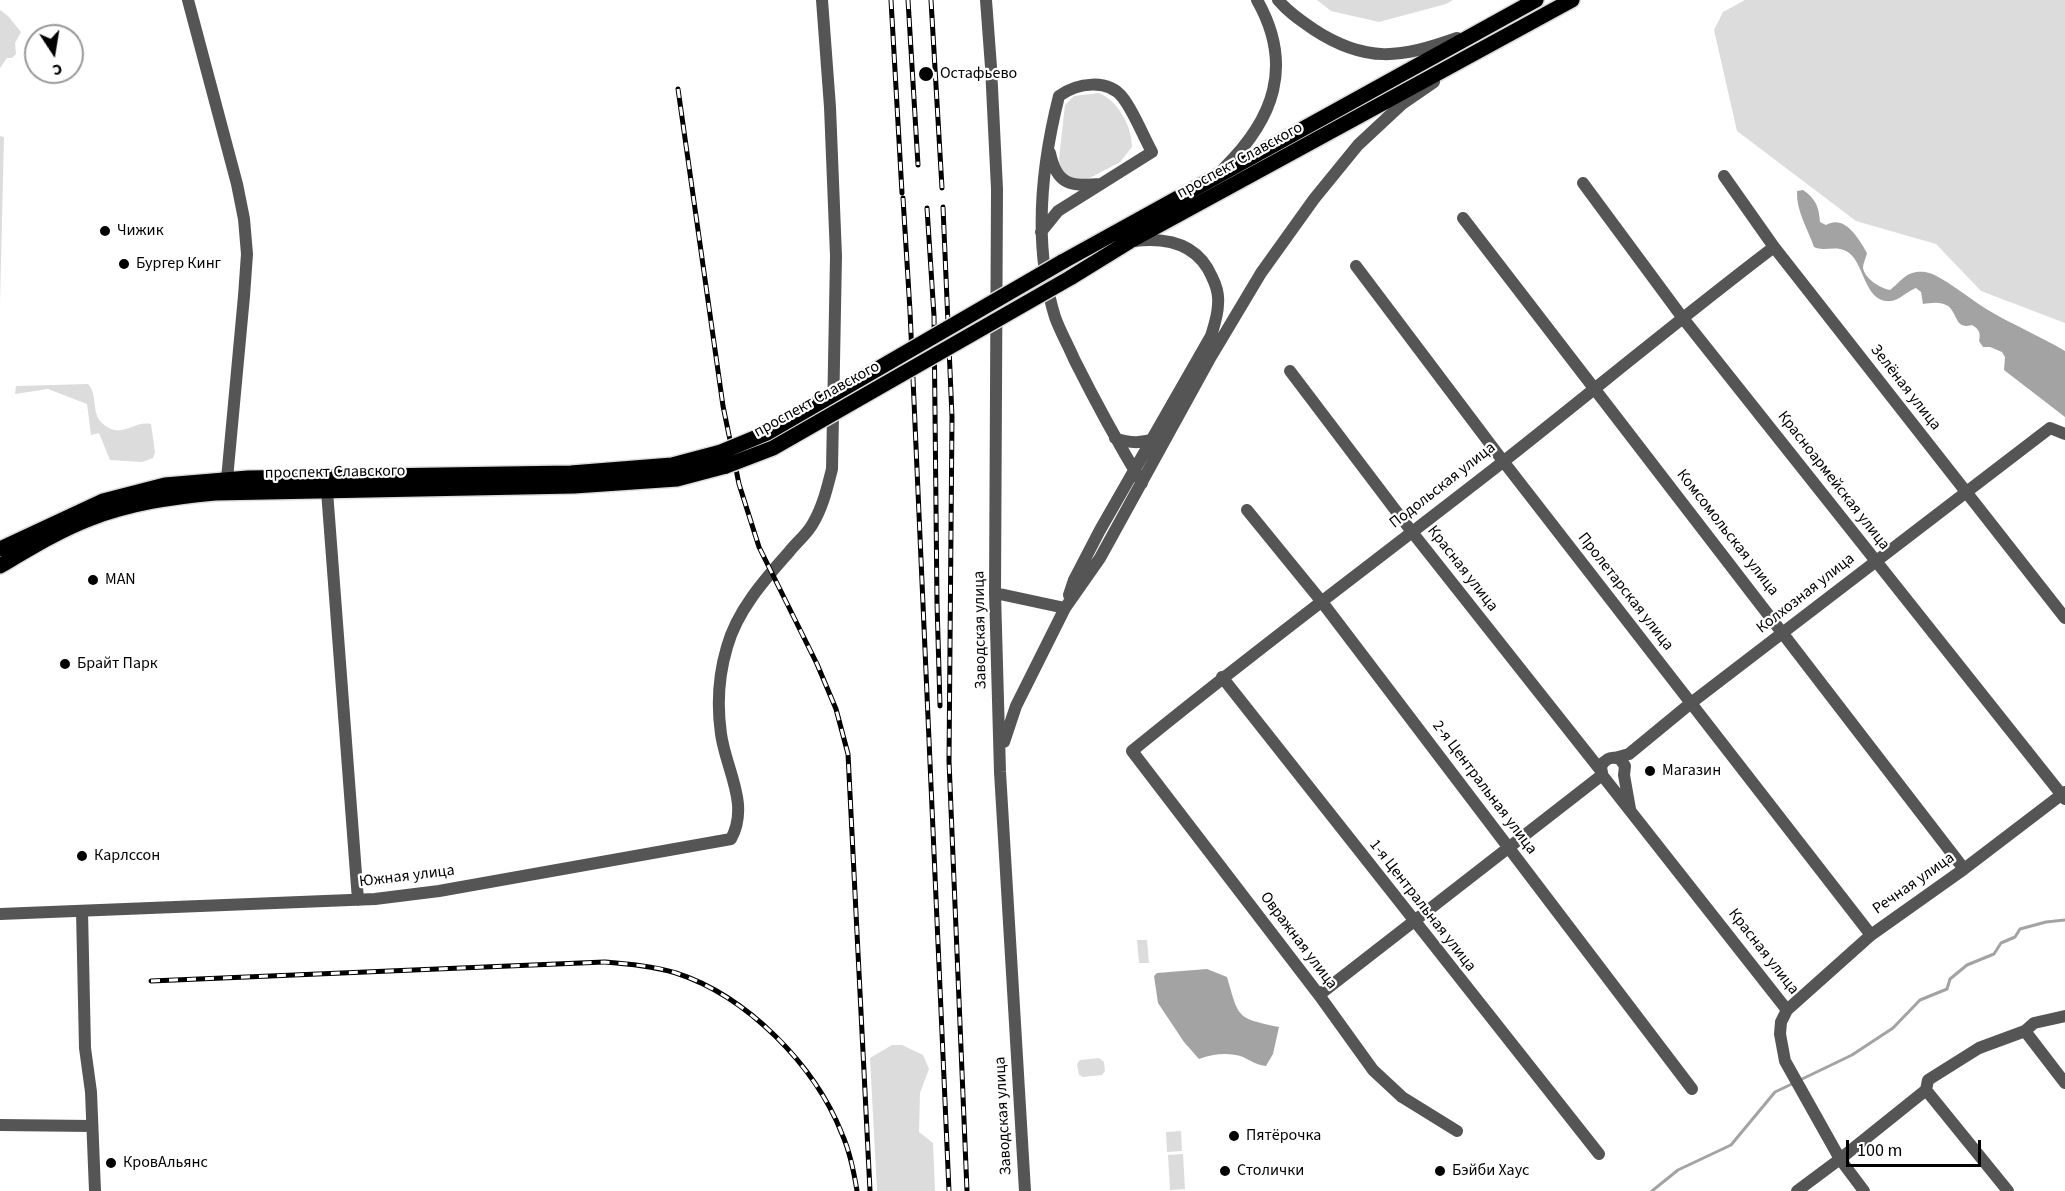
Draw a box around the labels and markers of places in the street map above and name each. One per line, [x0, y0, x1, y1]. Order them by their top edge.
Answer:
place label: Остафьево [940, 64, 1017, 84]
marker: Остафьево [917, 65, 935, 83]
place label: Чижик [117, 221, 164, 241]
marker: Чижик [98, 224, 112, 238]
place label: Бургер Кинг [136, 254, 221, 274]
marker: Бургер Кинг [117, 257, 131, 271]
place label: MAN [105, 570, 136, 590]
marker: MAN [86, 573, 100, 587]
place label: Брайт Парк [77, 654, 158, 674]
marker: Брайт Парк [58, 657, 72, 671]
place label: Магазин [1662, 761, 1721, 781]
marker: Магазин [1643, 764, 1657, 778]
place label: Карлссон [94, 846, 160, 866]
marker: Карлссон [75, 849, 89, 863]
place label: Пятёрочка [1246, 1126, 1321, 1146]
marker: Пятёрочка [1227, 1129, 1241, 1143]
place label: КровАльянс [123, 1153, 208, 1173]
marker: КровАльянс [104, 1156, 118, 1170]
place label: Столички [1237, 1161, 1304, 1181]
place label: Бэйби Хаус [1452, 1161, 1529, 1181]
marker: Столички [1218, 1164, 1232, 1178]
marker: Бэйби Хаус [1433, 1164, 1447, 1178]

